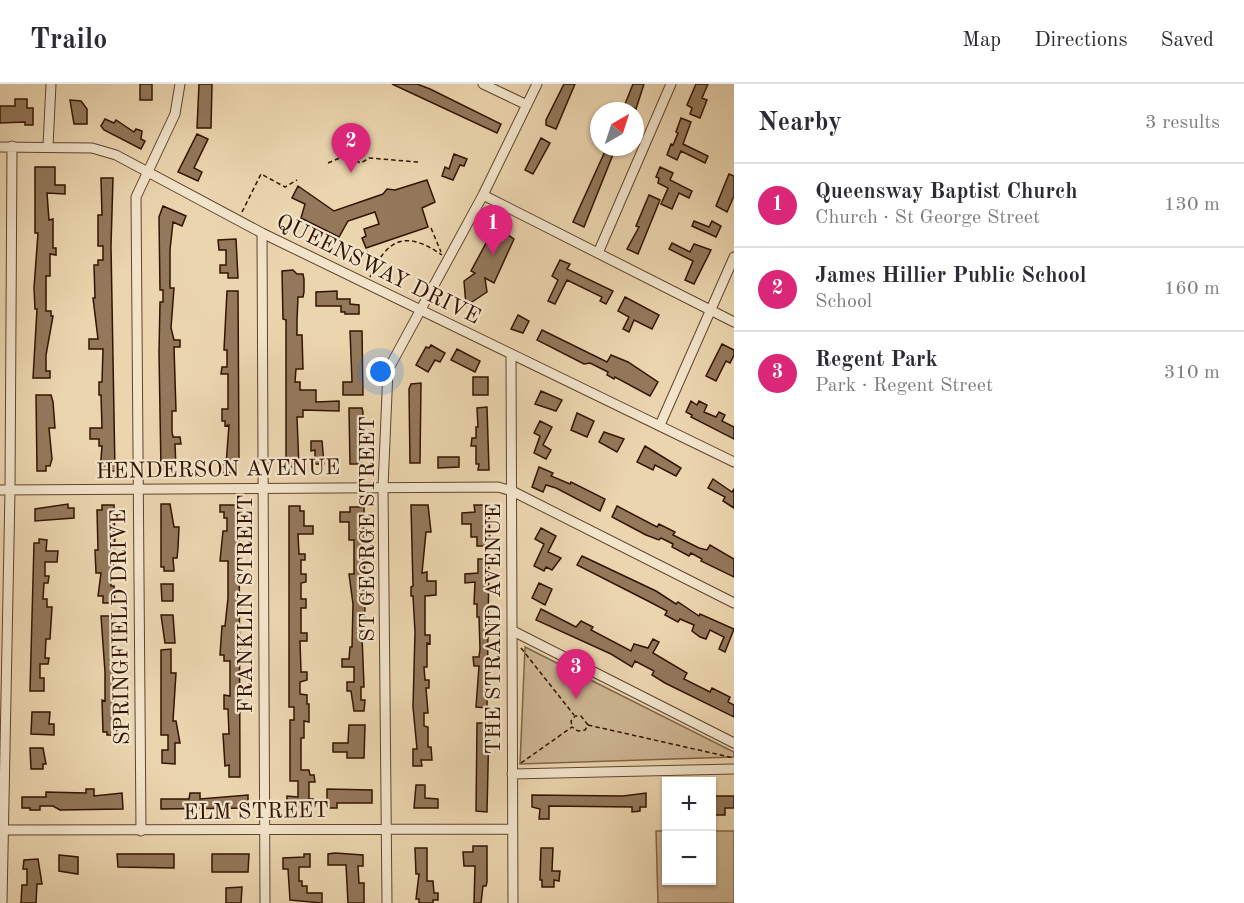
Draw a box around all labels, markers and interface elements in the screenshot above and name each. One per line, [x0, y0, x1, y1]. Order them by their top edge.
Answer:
text: Trailo [30, 27, 107, 55]
text: Map [962, 30, 1001, 51]
text: Directions [1034, 30, 1128, 51]
text: Saved [1161, 30, 1214, 51]
north arrow [590, 102, 644, 156]
text: Nearby [758, 110, 842, 136]
text: 3 results [1145, 113, 1220, 133]
pin: 2 [332, 124, 370, 173]
text: Queensway Baptist Church [815, 181, 1078, 203]
text: 1 [772, 195, 783, 215]
text: 130 m [1164, 195, 1220, 215]
pin: 1 [474, 206, 512, 255]
text: Church · St George Street [815, 208, 1040, 228]
street label: QUEENSWAY DRIVE [273, 211, 484, 329]
text: James Hillier Public School [815, 265, 1087, 287]
text: 2 [772, 279, 783, 299]
text: 160 m [1164, 279, 1220, 299]
text: School [815, 292, 872, 312]
text: Regent Park [815, 349, 938, 371]
your location [366, 357, 395, 386]
text: 3 [772, 363, 783, 383]
text: 310 m [1164, 363, 1220, 383]
text: Park · Regent Street [815, 376, 993, 396]
street label: ST GEORGE STREET [357, 416, 379, 642]
street label: HENDERSON AVENUE [96, 457, 340, 483]
street label: FRANKLIN STREET [235, 495, 257, 713]
street label: THE STRAND AVENUE [483, 503, 505, 755]
street label: SPRINGFIELD DRIVE [108, 509, 134, 745]
pin: 3 [556, 650, 596, 699]
map controls [662, 777, 716, 885]
button: + [662, 777, 716, 831]
street label: ELM STREET [183, 800, 329, 824]
button: − [662, 831, 716, 885]

